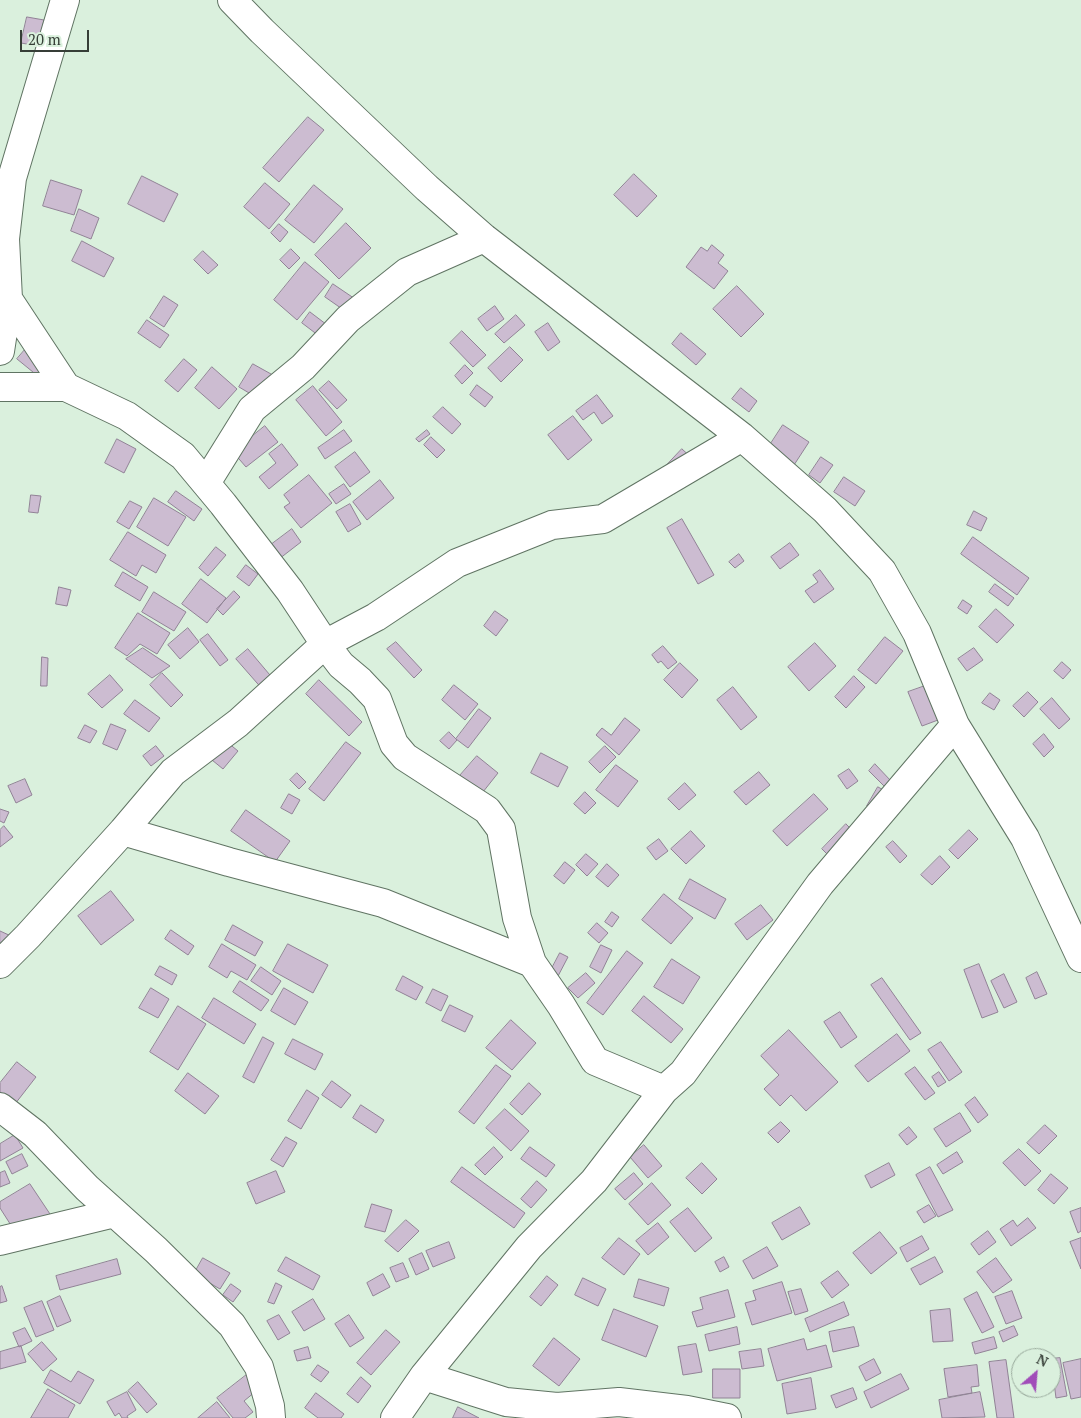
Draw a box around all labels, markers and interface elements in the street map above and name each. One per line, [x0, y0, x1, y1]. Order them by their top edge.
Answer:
scale bar [22, 20, 91, 52]
text: 20 m [28, 29, 61, 49]
north arrow [1011, 1348, 1061, 1398]
text: N [1034, 1349, 1052, 1371]

